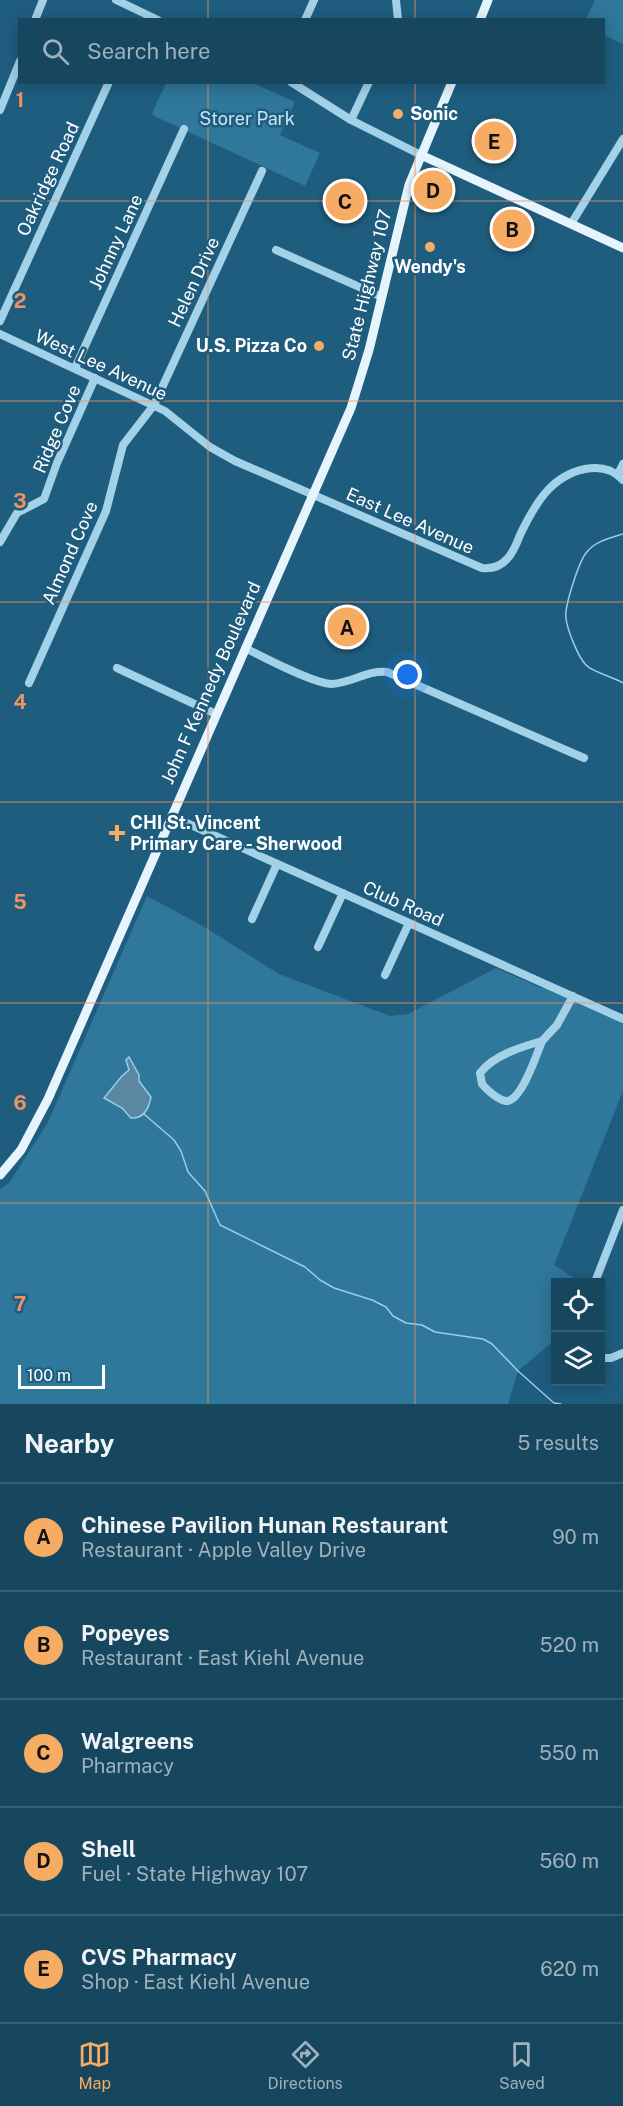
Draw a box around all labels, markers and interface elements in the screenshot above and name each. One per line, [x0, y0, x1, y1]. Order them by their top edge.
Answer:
search box [18, 18, 605, 84]
icon: search [39, 35, 72, 68]
text: Search here [87, 38, 211, 64]
text: 1 [16, 88, 24, 112]
place label: Sonic [410, 103, 458, 124]
marker: Sonic [391, 107, 405, 121]
park label: Storer Park [199, 108, 295, 129]
street label: Oakridge Road [12, 118, 83, 239]
pin: E [474, 118, 514, 164]
pin: D [414, 168, 452, 213]
pin: C [326, 178, 364, 224]
street label: Johnny Lane [84, 191, 147, 293]
pin: B [492, 206, 532, 252]
street label: State Highway 107 [338, 207, 395, 363]
street label: Helen Drive [164, 233, 224, 330]
marker: Wendy's [423, 240, 437, 254]
place label: Wendy's [394, 256, 466, 277]
text: 2 [14, 289, 26, 313]
street label: West Lee Avenue [32, 325, 171, 404]
place label: U.S. Pizza Co [196, 335, 307, 356]
marker: U.S. Pizza Co [312, 339, 326, 353]
street label: Ridge Cove [29, 381, 85, 476]
street label: East Lee Avenue [343, 483, 477, 558]
text: 3 [13, 489, 27, 513]
street label: Almond Cove [37, 498, 102, 608]
street label: John F Kennedy Boulevard [156, 578, 265, 787]
pin: A [328, 604, 366, 650]
your location [393, 660, 422, 689]
text: 4 [13, 690, 27, 714]
place label: CHI St. Vincent Primary Care - Sherwood [130, 812, 342, 854]
marker: CHI St. Vincent Primary Care - Sherwood [108, 824, 126, 842]
street label: Club Road [360, 877, 447, 931]
text: 5 [13, 890, 27, 914]
text: 6 [13, 1091, 27, 1115]
map controls [551, 1278, 605, 1386]
button: locate [551, 1278, 605, 1332]
text: 7 [14, 1292, 26, 1316]
button: layers [551, 1332, 605, 1386]
scale bar [18, 1362, 105, 1390]
text: 100 m [27, 1366, 71, 1385]
text: Nearby [24, 1428, 114, 1459]
text: 5 results [517, 1431, 599, 1455]
text: Chinese Pavilion Hunan Restaurant [81, 1512, 448, 1538]
text: A [36, 1525, 51, 1549]
text: 90 m [552, 1525, 599, 1549]
text: Restaurant · Apple Valley Drive [81, 1538, 366, 1562]
text: Popeyes [81, 1620, 170, 1646]
text: B [37, 1633, 50, 1657]
text: 520 m [540, 1633, 599, 1657]
text: Restaurant · East Kiehl Avenue [81, 1646, 364, 1670]
text: Walgreens [81, 1728, 194, 1754]
text: C [36, 1741, 51, 1765]
text: 550 m [539, 1741, 599, 1765]
text: Pharmacy [81, 1754, 174, 1778]
text: Shell [81, 1836, 136, 1862]
text: D [36, 1849, 51, 1873]
text: 560 m [539, 1849, 599, 1873]
text: Fuel · State Highway 107 [81, 1862, 308, 1886]
text: CVS Pharmacy [81, 1944, 237, 1970]
text: E [37, 1957, 50, 1981]
text: 620 m [540, 1957, 599, 1981]
text: Shop · East Kiehl Avenue [81, 1970, 310, 1994]
tab: Map [78, 2038, 111, 2093]
tab: Directions [268, 2038, 343, 2093]
tab: Saved [499, 2038, 545, 2093]

